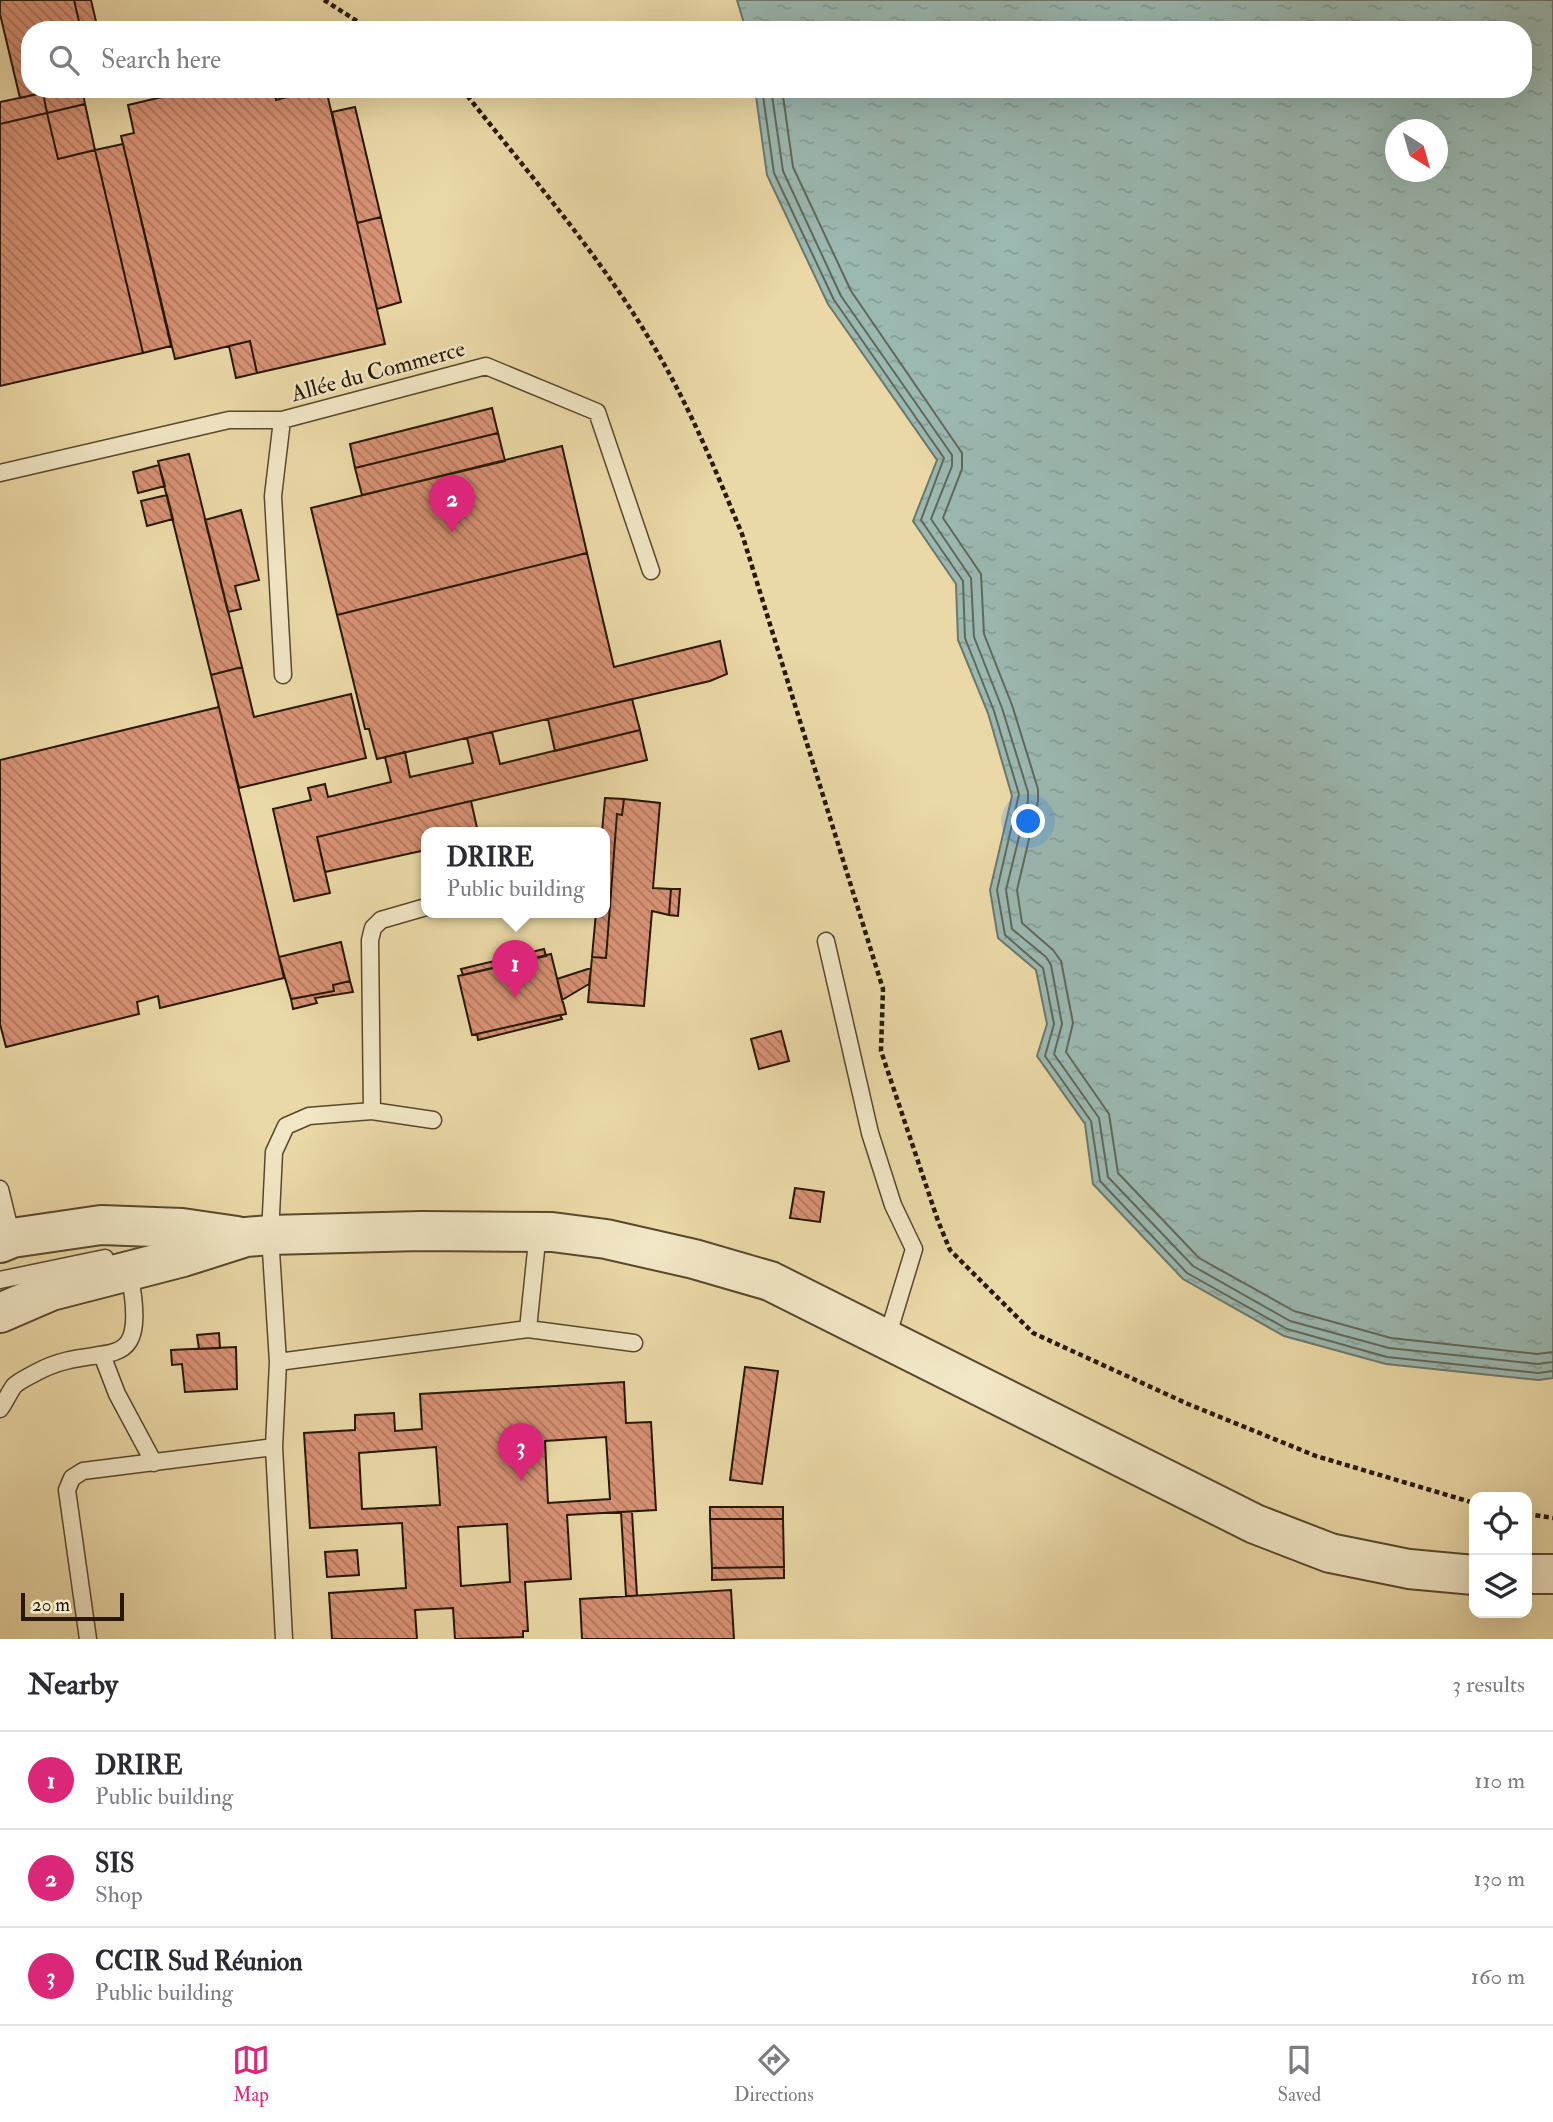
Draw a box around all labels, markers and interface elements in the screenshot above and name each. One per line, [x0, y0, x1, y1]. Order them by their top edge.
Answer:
search box [21, 21, 1532, 98]
icon: search [45, 41, 83, 79]
text: Search here [101, 44, 221, 76]
north arrow [1385, 119, 1448, 182]
street label: Allée du Commerce [287, 334, 469, 408]
pin: 2 [429, 475, 475, 533]
your location [1011, 804, 1045, 838]
popup [421, 827, 610, 918]
text: DRIRE [446, 842, 534, 874]
text: Public building [446, 874, 585, 903]
pin: 1 [492, 940, 538, 998]
pin: 3 [498, 1423, 544, 1481]
map controls [1469, 1492, 1532, 1618]
button: locate [1469, 1492, 1532, 1555]
button: layers [1469, 1555, 1532, 1618]
scale bar [21, 1590, 124, 1622]
text: 20 m [32, 1593, 70, 1617]
text: Nearby [28, 1666, 118, 1703]
text: 3 results [1452, 1670, 1525, 1699]
text: DRIRE [95, 1750, 182, 1782]
text: 1 [47, 1766, 55, 1795]
text: 110 m [1474, 1766, 1525, 1795]
text: Public building [95, 1782, 233, 1811]
text: SIS [95, 1848, 134, 1880]
text: 2 [45, 1864, 57, 1893]
text: 130 m [1473, 1864, 1525, 1893]
text: Shop [95, 1880, 143, 1909]
text: CCIR Sud Réunion [95, 1946, 303, 1978]
text: 3 [47, 1962, 55, 1991]
text: 160 m [1471, 1962, 1525, 1991]
text: Public building [95, 1978, 233, 2007]
tab: Map [232, 2041, 270, 2107]
tab: Directions [734, 2041, 814, 2107]
tab: Saved [1278, 2041, 1321, 2107]

